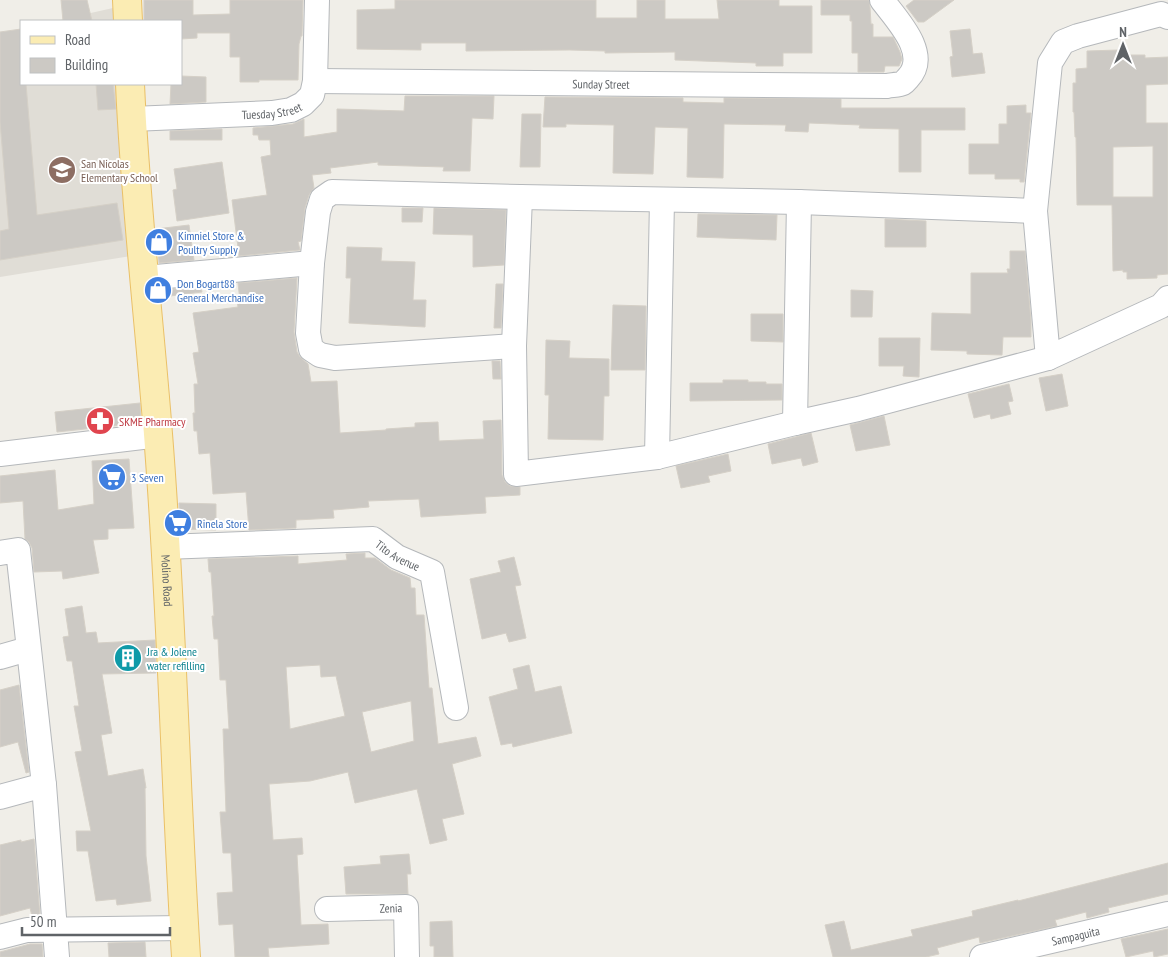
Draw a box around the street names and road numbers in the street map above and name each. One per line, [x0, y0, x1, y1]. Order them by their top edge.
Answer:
street label: Sunday Street [572, 76, 630, 91]
street label: Tuesday Street [241, 98, 305, 122]
street label: Tito Avenue [373, 536, 422, 574]
street label: Molino Road [159, 554, 176, 607]
street label: Zenia [380, 900, 403, 915]
street label: Sampaguita [1050, 923, 1101, 948]

